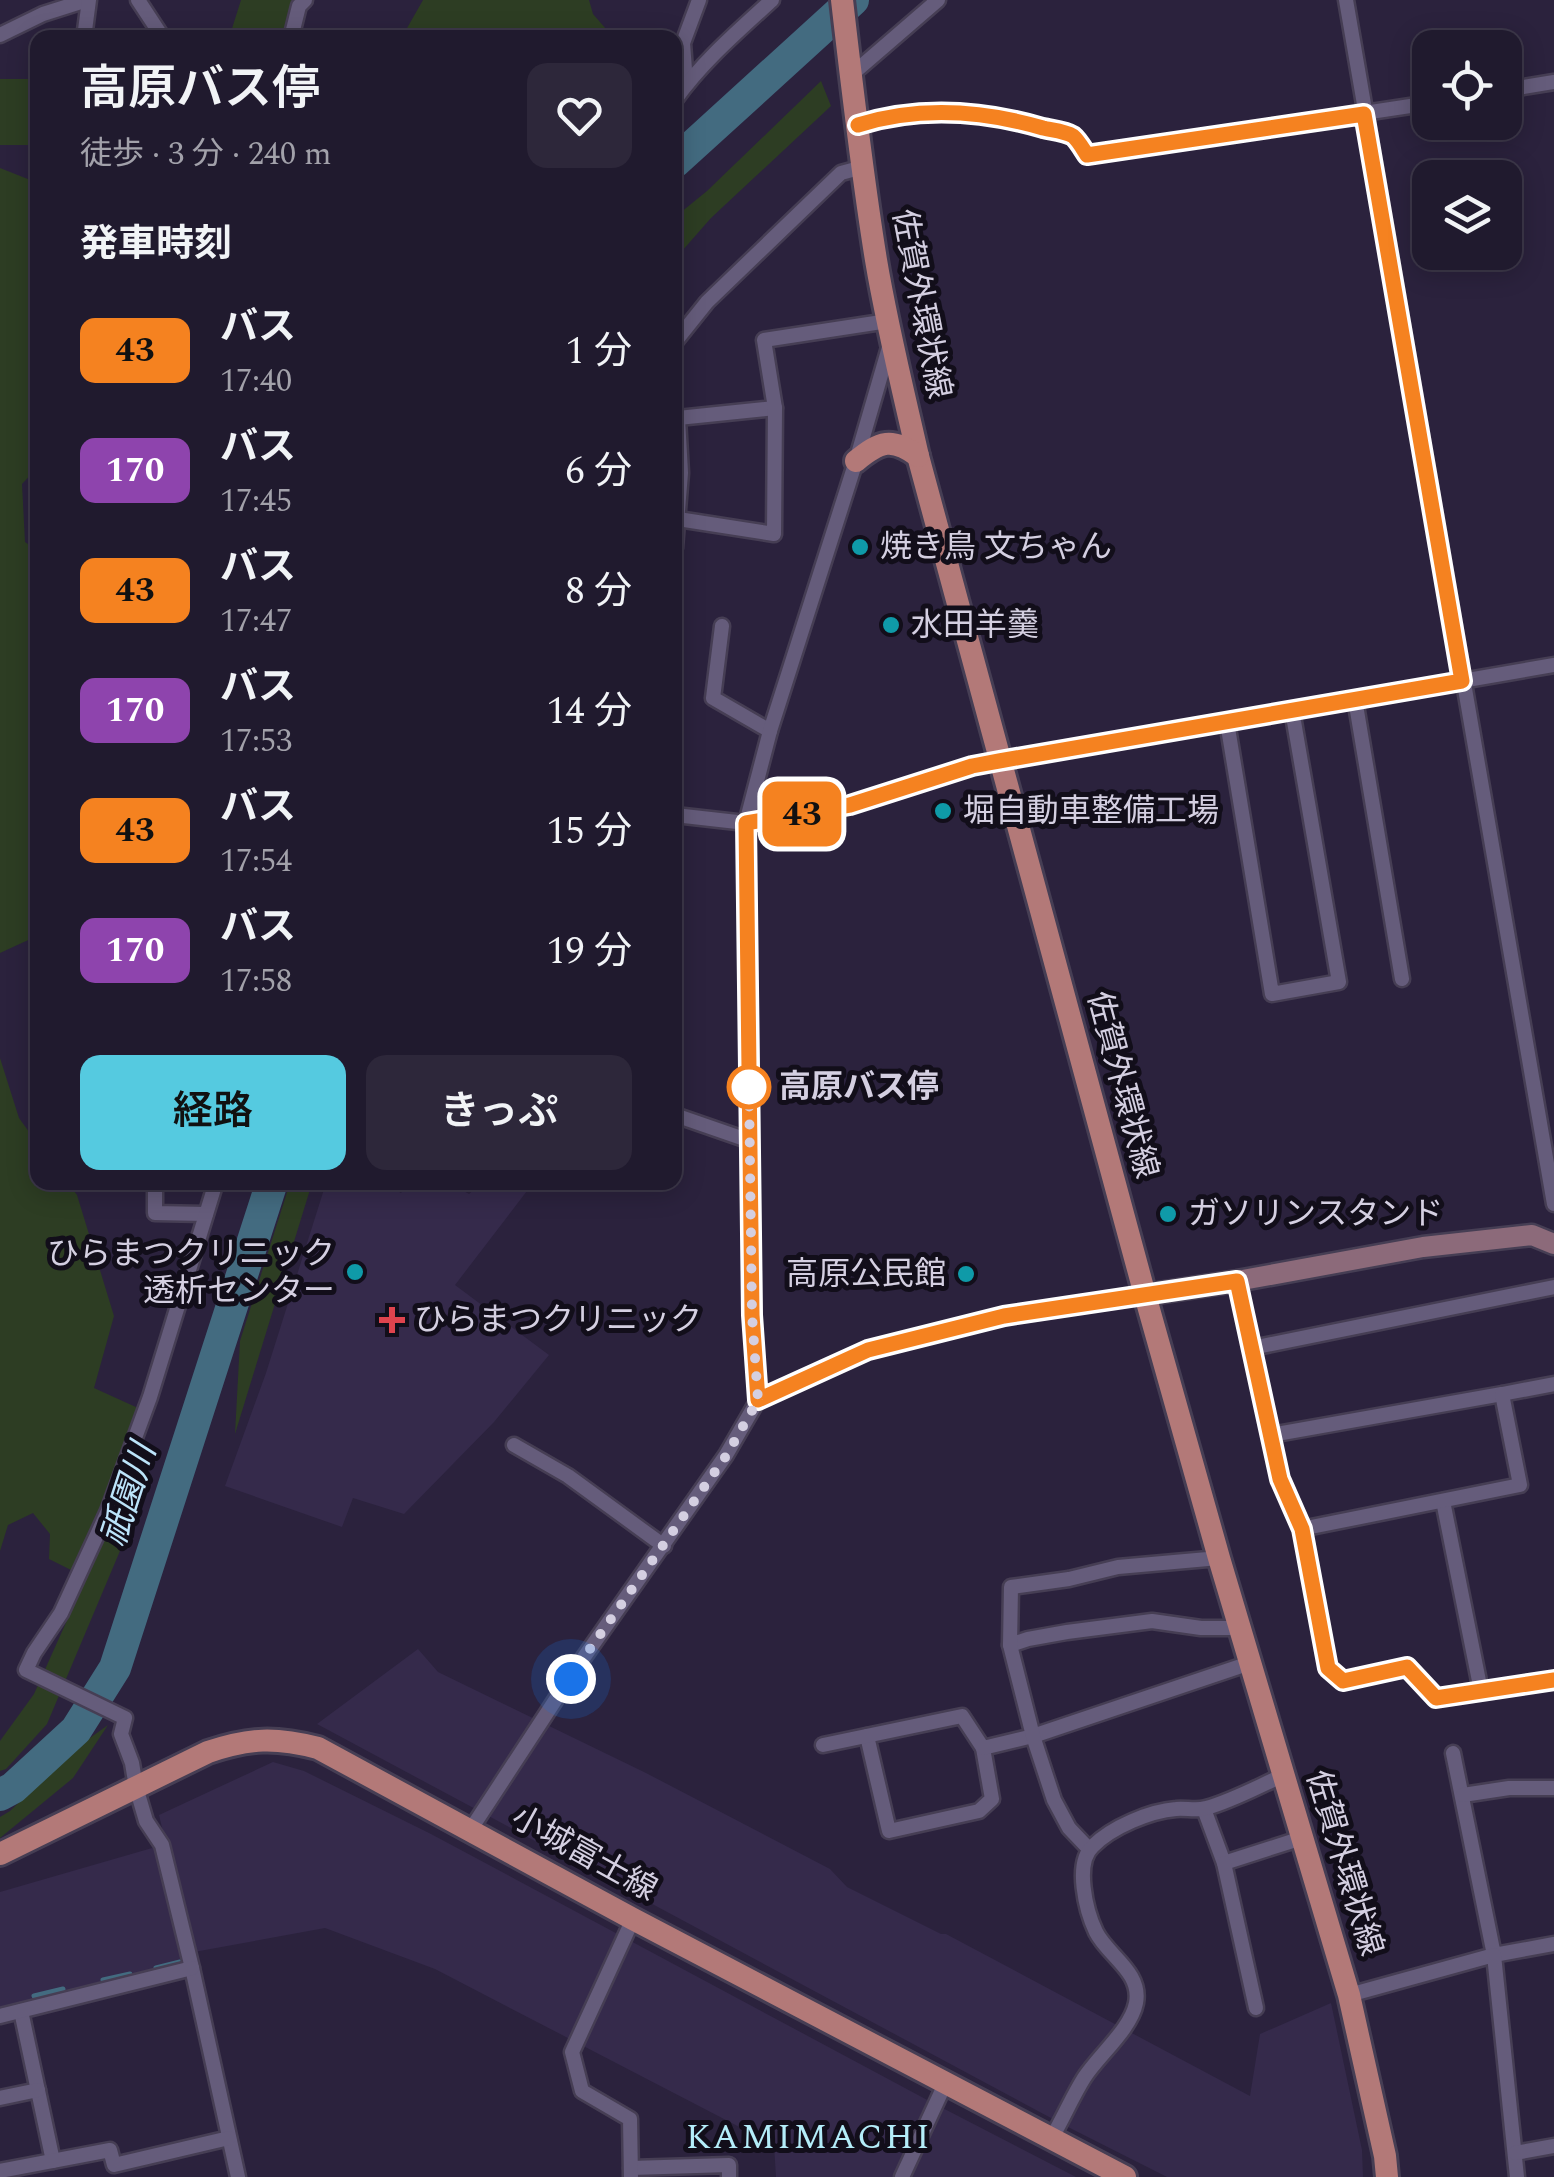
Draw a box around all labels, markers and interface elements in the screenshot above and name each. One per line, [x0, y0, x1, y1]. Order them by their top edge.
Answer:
map controls [1412, 30, 1522, 270]
button: locate [1412, 30, 1522, 140]
text: 高原バス停 [80, 53, 320, 126]
button: heart [527, 63, 632, 168]
text: 徒歩 · 3 分 · 240 m [80, 130, 332, 179]
button: layers [1412, 160, 1522, 270]
street label: 佐賀外環状線 [879, 205, 963, 403]
text: 発車時刻 [80, 216, 232, 274]
text: バス [220, 299, 296, 357]
text: 1 分 [565, 323, 632, 381]
text: 43 [115, 324, 155, 377]
text: 17:40 [220, 357, 292, 406]
text: バス [220, 419, 296, 477]
text: 6 分 [565, 443, 632, 501]
text: 170 [106, 444, 164, 497]
text: 17:45 [220, 477, 292, 526]
place label: 焼き鳥 文ちゃん [880, 523, 1112, 572]
marker: 焼き鳥 文ちゃん [849, 536, 871, 558]
text: バス [220, 539, 296, 597]
text: 8 分 [565, 563, 632, 621]
text: 43 [115, 564, 155, 617]
text: 17:47 [220, 597, 292, 646]
place label: 水田羊羹 [911, 601, 1039, 650]
marker: 水田羊羹 [880, 614, 902, 636]
text: バス [220, 659, 296, 717]
text: 14 分 [546, 683, 632, 741]
text: 170 [106, 684, 164, 737]
text: 17:53 [220, 717, 292, 766]
text: バス [220, 779, 296, 837]
line badge: 43 [757, 782, 847, 846]
place label: 堀自動車整備工場 [963, 787, 1219, 836]
text: 43 [782, 788, 822, 841]
marker: 堀自動車整備工場 [932, 800, 954, 822]
text: 15 分 [546, 803, 632, 861]
text: 43 [115, 804, 155, 857]
text: 17:54 [220, 837, 292, 886]
text: バス [220, 899, 296, 957]
text: 19 分 [546, 923, 632, 981]
text: 170 [106, 924, 164, 977]
text: 17:58 [220, 957, 292, 1006]
street label: 佐賀外環状線 [1073, 986, 1171, 1184]
button: 経路 [80, 1055, 346, 1170]
button: きっぷ [366, 1055, 632, 1170]
place label: 高原バス停 [779, 1063, 939, 1112]
marker: 高原バス停 [728, 1066, 770, 1108]
place label: ガソリンスタンド [1188, 1190, 1443, 1239]
marker: ガソリンスタンド [1157, 1203, 1179, 1225]
place label: ひらまつクリニック 透析センター [47, 1230, 335, 1316]
place label: 高原公民館 [786, 1250, 946, 1299]
marker: ひらまつクリニック 透析センター [344, 1261, 366, 1283]
marker: 高原公民館 [955, 1263, 977, 1285]
place label: ひらまつクリニック [414, 1296, 702, 1345]
marker: ひらまつクリニック [379, 1307, 405, 1333]
water label: 祇園川 [88, 1433, 172, 1553]
your location [546, 1654, 596, 1704]
street label: 佐賀外環状線 [1293, 1764, 1395, 1962]
street label: 小城富士線 [502, 1794, 666, 1914]
district label: KAMIMACHI [686, 2111, 932, 2164]

